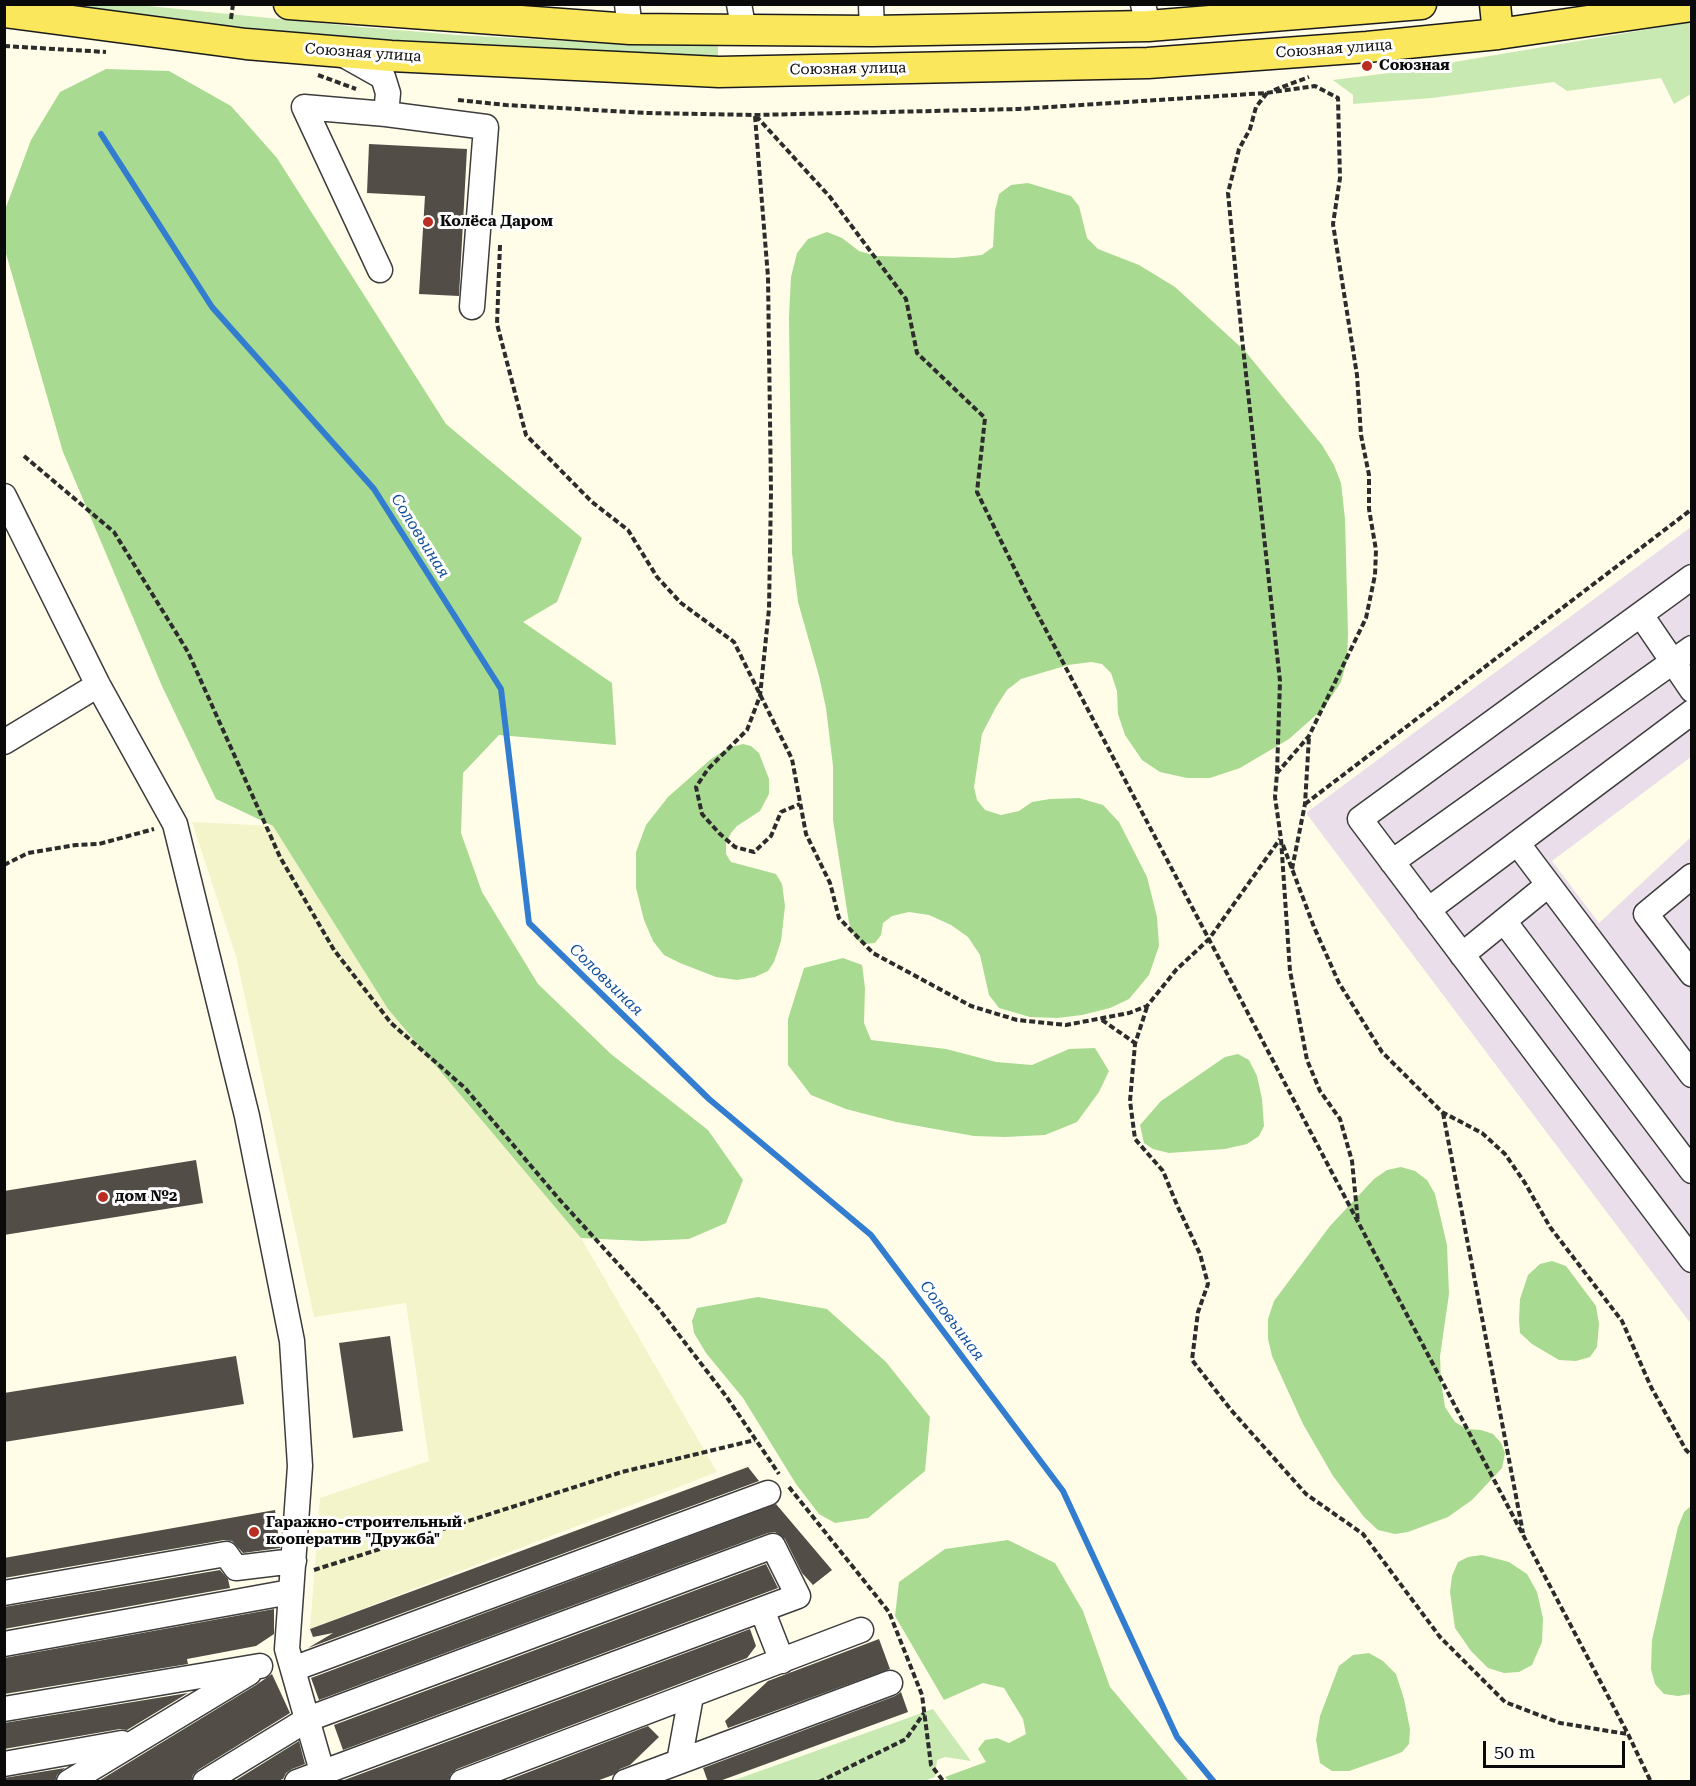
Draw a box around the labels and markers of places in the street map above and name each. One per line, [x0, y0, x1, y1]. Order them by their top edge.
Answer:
place label: Союзная [1379, 57, 1450, 75]
marker: Союзная [1360, 59, 1374, 73]
place label: Колёса Даром [440, 213, 553, 231]
marker: Колёса Даром [421, 215, 435, 229]
place label: дом №2 [115, 1188, 178, 1206]
marker: дом №2 [96, 1190, 110, 1204]
place label: Гаражно-строительный кооператив "Дружба" [266, 1514, 462, 1549]
marker: Гаражно-строительный кооператив "Дружба" [247, 1525, 261, 1539]

